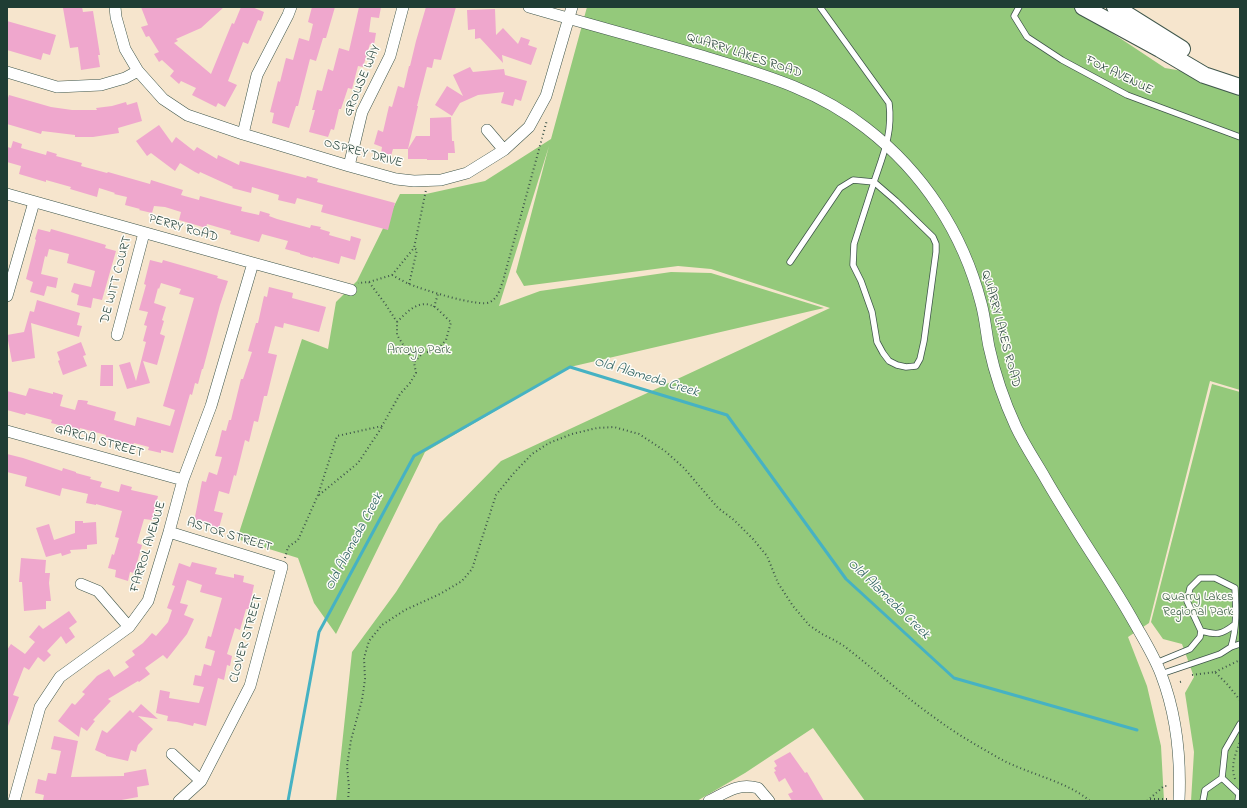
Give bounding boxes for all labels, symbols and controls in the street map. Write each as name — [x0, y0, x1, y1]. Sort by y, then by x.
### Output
street label: QUARRY LAKES ROAD — [684, 30, 804, 82]
street label: GROUSE WAY — [341, 43, 385, 119]
street label: FOX AVENUE — [1083, 53, 1155, 99]
street label: OSPREY DRIVE — [322, 136, 404, 172]
street label: PERRY ROAD — [146, 212, 220, 246]
street label: DE WITT COURT — [98, 234, 136, 326]
street label: QUARRY LAKES ROAD — [977, 269, 1023, 389]
park label: Arroyo Park — [387, 343, 451, 359]
water label: Old Alameda Creek — [592, 354, 700, 402]
street label: GARCIA STREET — [53, 422, 145, 462]
water label: Old Alameda Creek — [322, 490, 388, 594]
street label: FARROL AVENUE — [128, 500, 170, 594]
street label: ASTOR STREET — [185, 516, 273, 556]
water label: Old Alameda Creek — [843, 556, 933, 644]
park label: Quarry Lakes Regional Park — [1162, 590, 1234, 621]
street label: CLOVER STREET — [227, 593, 267, 685]

